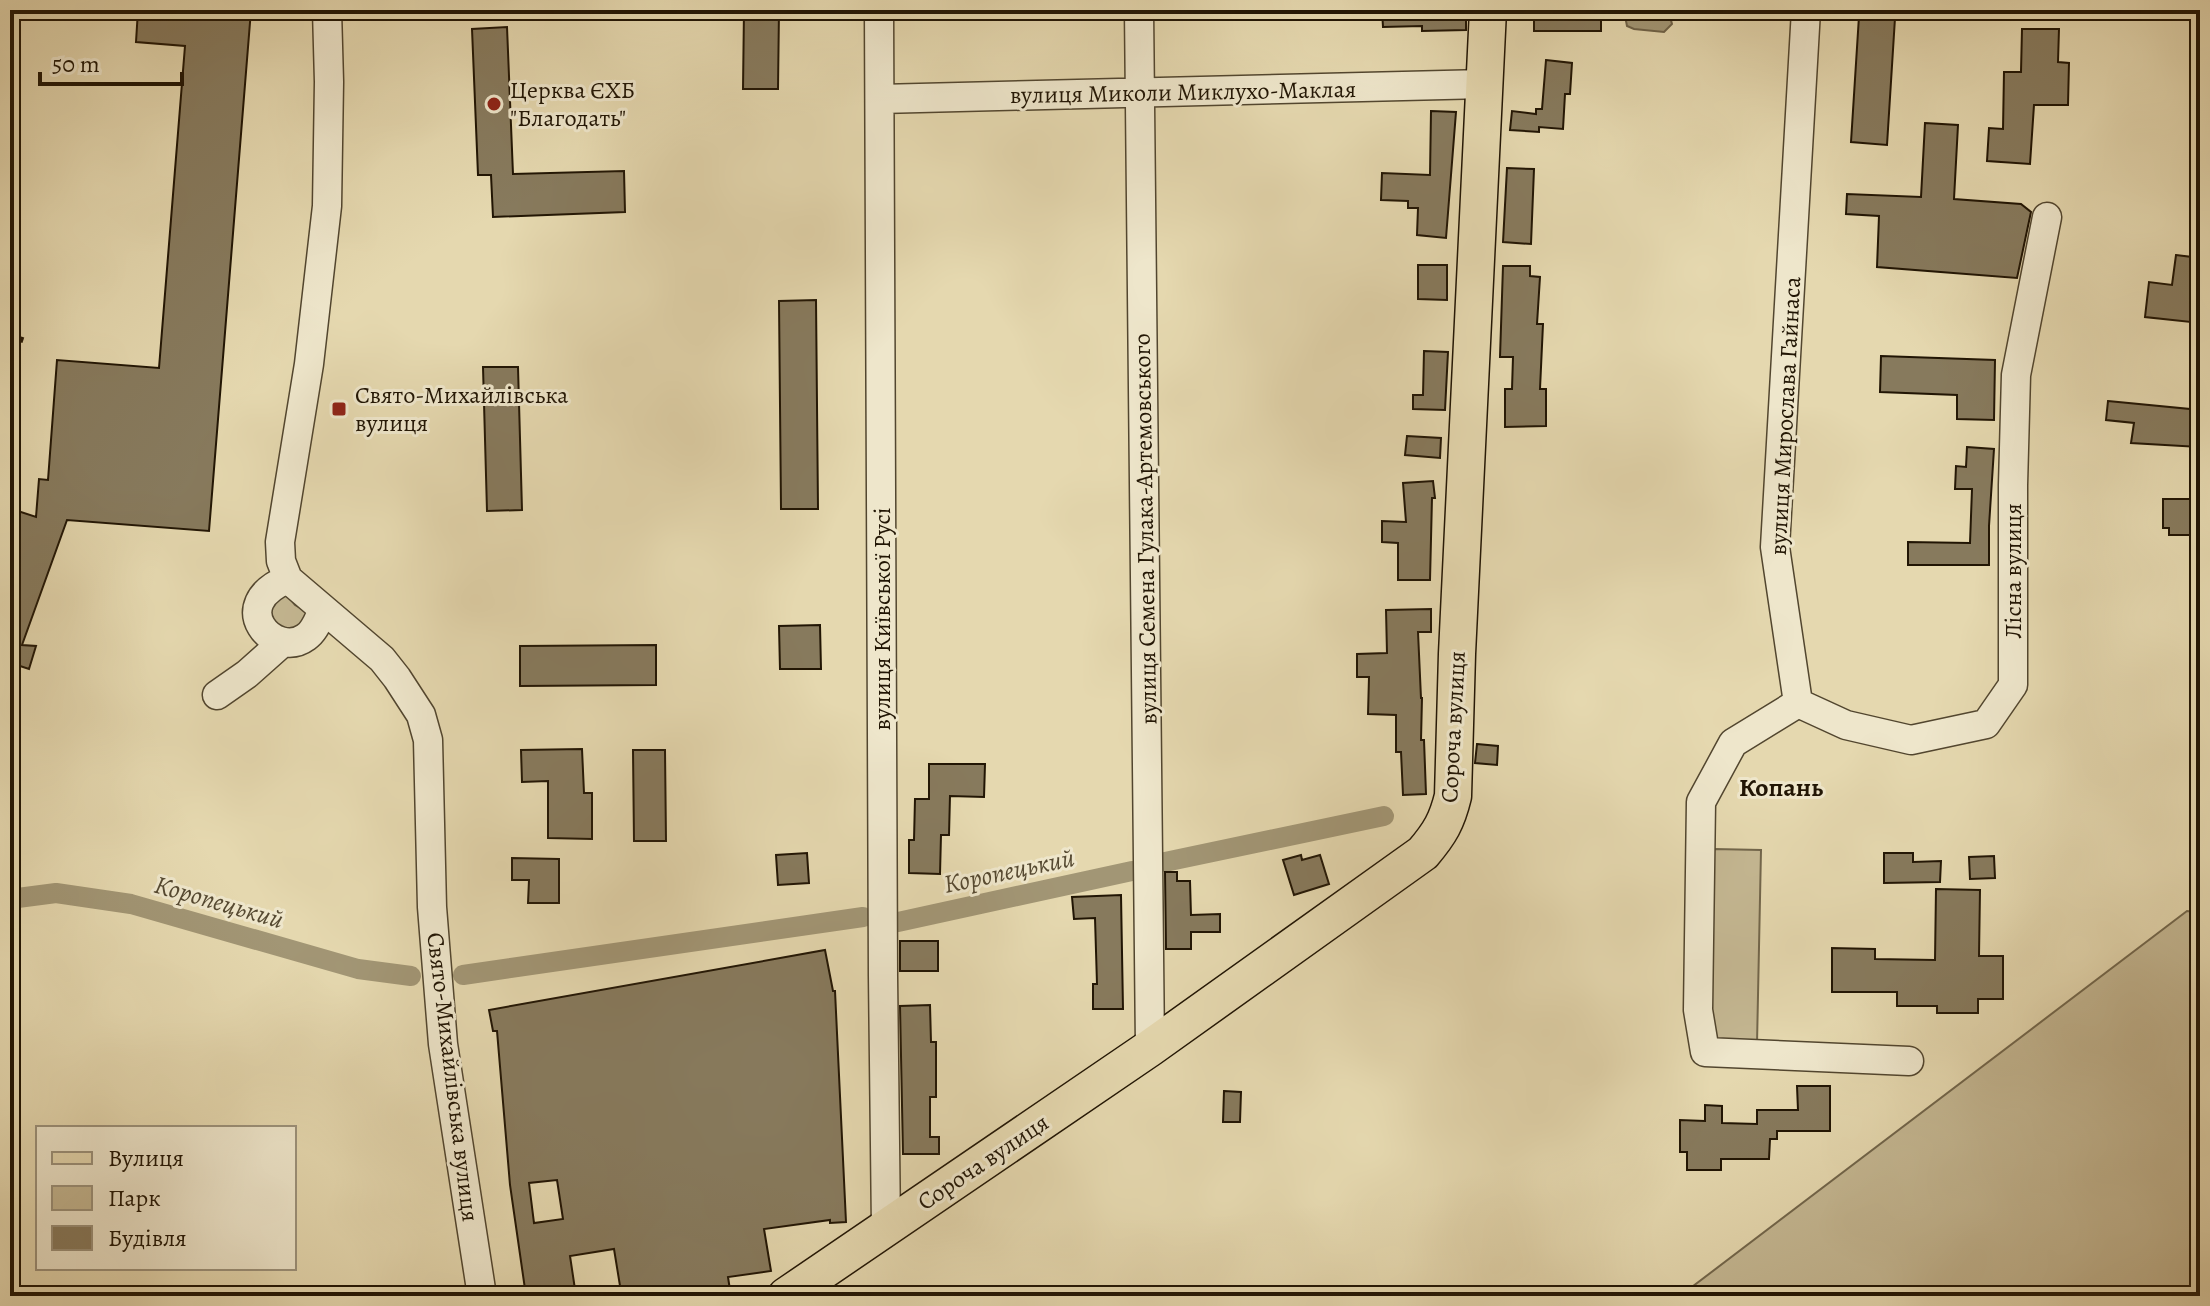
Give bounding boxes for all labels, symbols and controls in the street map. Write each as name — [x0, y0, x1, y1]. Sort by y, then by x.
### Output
scale bar — [40, 36, 182, 86]
text: 50 m — [52, 48, 100, 80]
street label: вулиця Миколи Миклухо-Маклая — [1010, 73, 1356, 111]
place label: Церква ЄХБ "Благодать" — [510, 74, 635, 134]
marker: Церква ЄХБ "Благодать" — [485, 95, 503, 113]
street label: вулиця Мирослава Гайнаса — [1762, 276, 1808, 556]
street label: вулиця Семена Гулака-Артемовського — [1126, 333, 1164, 725]
place label: Свято-Михайлівська вулиця — [355, 379, 568, 439]
marker: Свято-Михайлівська вулиця — [330, 400, 348, 418]
street label: Лісна вулиця — [1997, 503, 2029, 639]
street label: вулиця Київської Русі — [866, 507, 898, 731]
street label: Сороча вулиця — [1433, 650, 1473, 804]
district label: Копань — [1739, 770, 1823, 805]
water label: Коропецький — [940, 840, 1078, 902]
water label: Коропецький — [150, 867, 288, 937]
street label: Свято-Михайлівська вулиця — [419, 930, 487, 1224]
street label: Сороча вулиця — [911, 1106, 1055, 1218]
legend — [36, 1126, 296, 1270]
text: Вулиця — [108, 1142, 184, 1174]
text: Парк — [108, 1182, 161, 1214]
text: Будівля — [108, 1222, 187, 1254]

